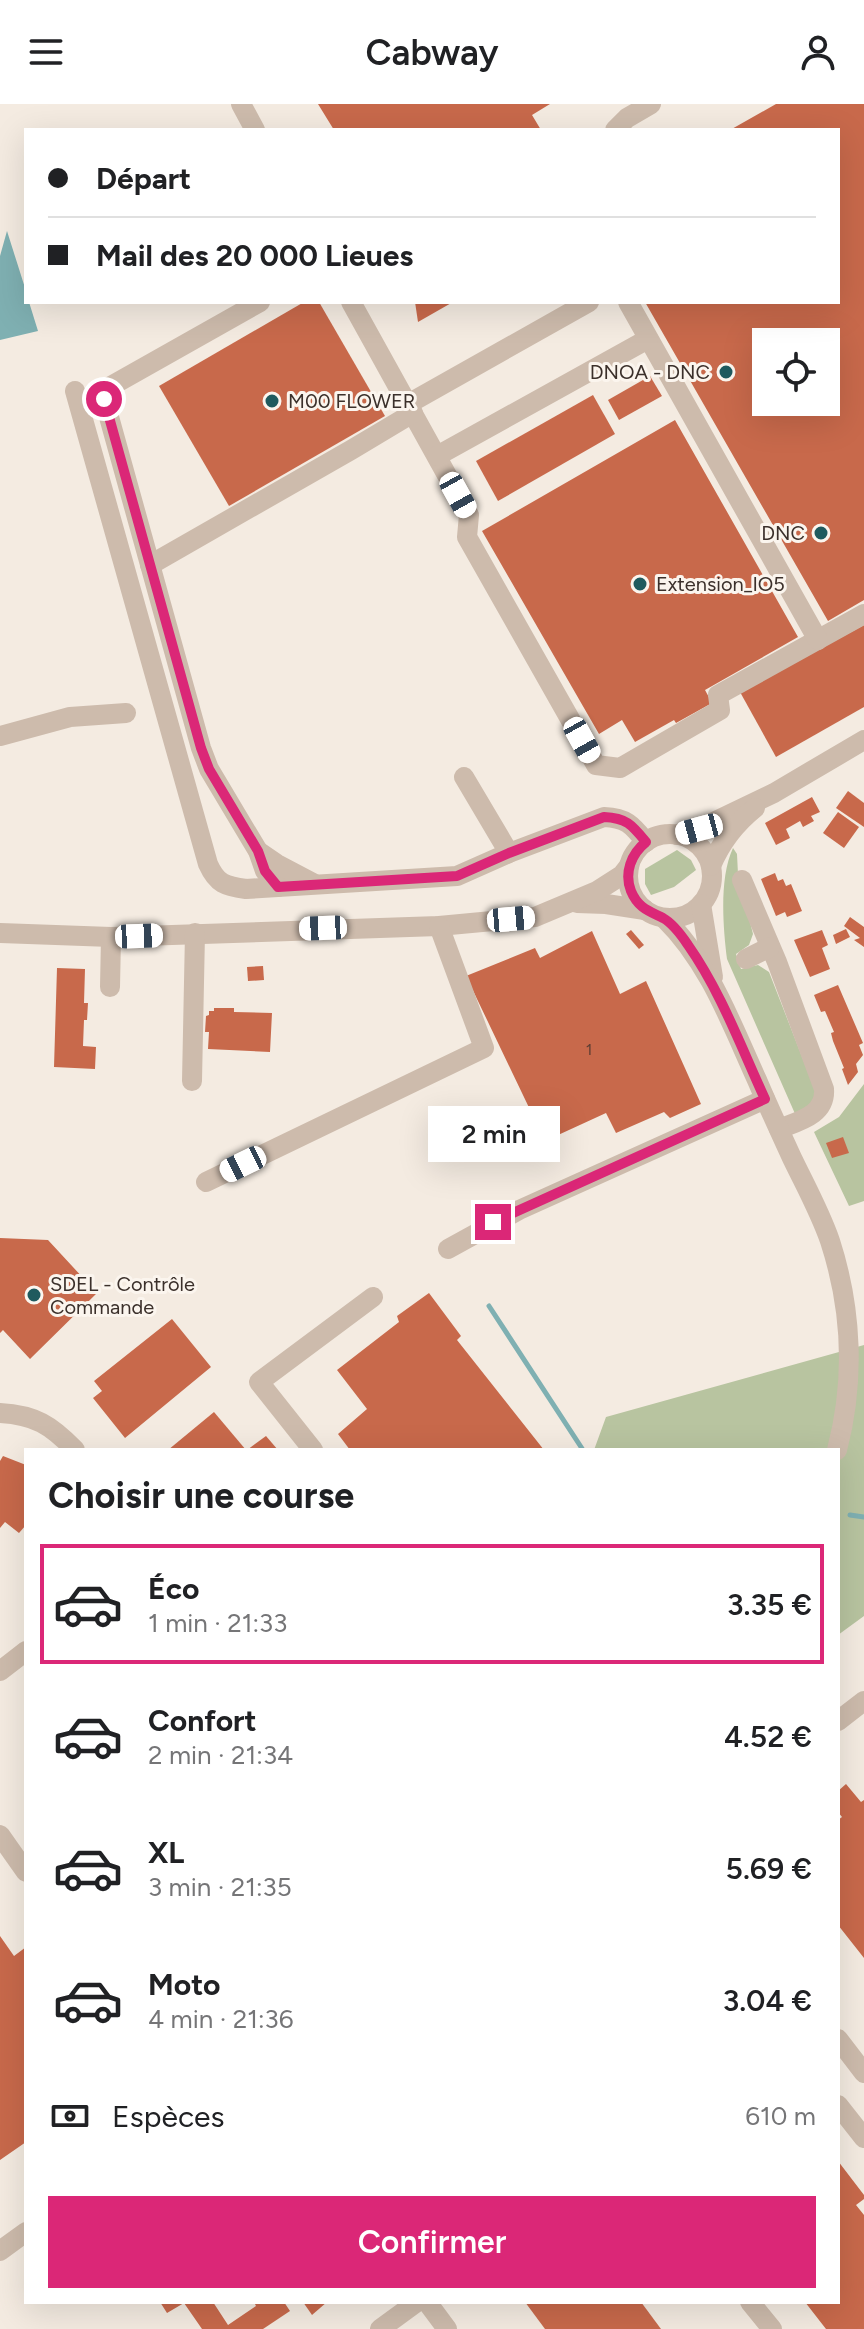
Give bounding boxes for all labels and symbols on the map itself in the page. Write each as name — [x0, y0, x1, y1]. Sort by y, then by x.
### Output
place label: DNOA - DNC — [590, 360, 710, 384]
marker: DNOA - DNC — [717, 363, 735, 381]
route start — [86, 381, 122, 417]
place label: M00 FLOWER — [288, 389, 415, 413]
marker: M00 FLOWER — [263, 392, 281, 410]
car — [436, 468, 480, 522]
place label: DNC — [761, 521, 805, 545]
marker: DNC — [812, 524, 830, 542]
place label: Extension_IO5 — [656, 572, 785, 596]
marker: Extension_IO5 — [631, 575, 649, 593]
car — [560, 713, 604, 767]
car — [673, 811, 725, 847]
car — [486, 905, 536, 933]
car — [299, 915, 347, 941]
car — [115, 923, 163, 949]
house number: 1 — [586, 1040, 592, 1059]
callout: 2 min — [427, 1106, 559, 1162]
car — [216, 1143, 270, 1185]
route end — [475, 1204, 511, 1240]
place label: SDEL - Contrôle Commande — [50, 1272, 195, 1319]
marker: SDEL - Contrôle Commande — [25, 1286, 43, 1304]

